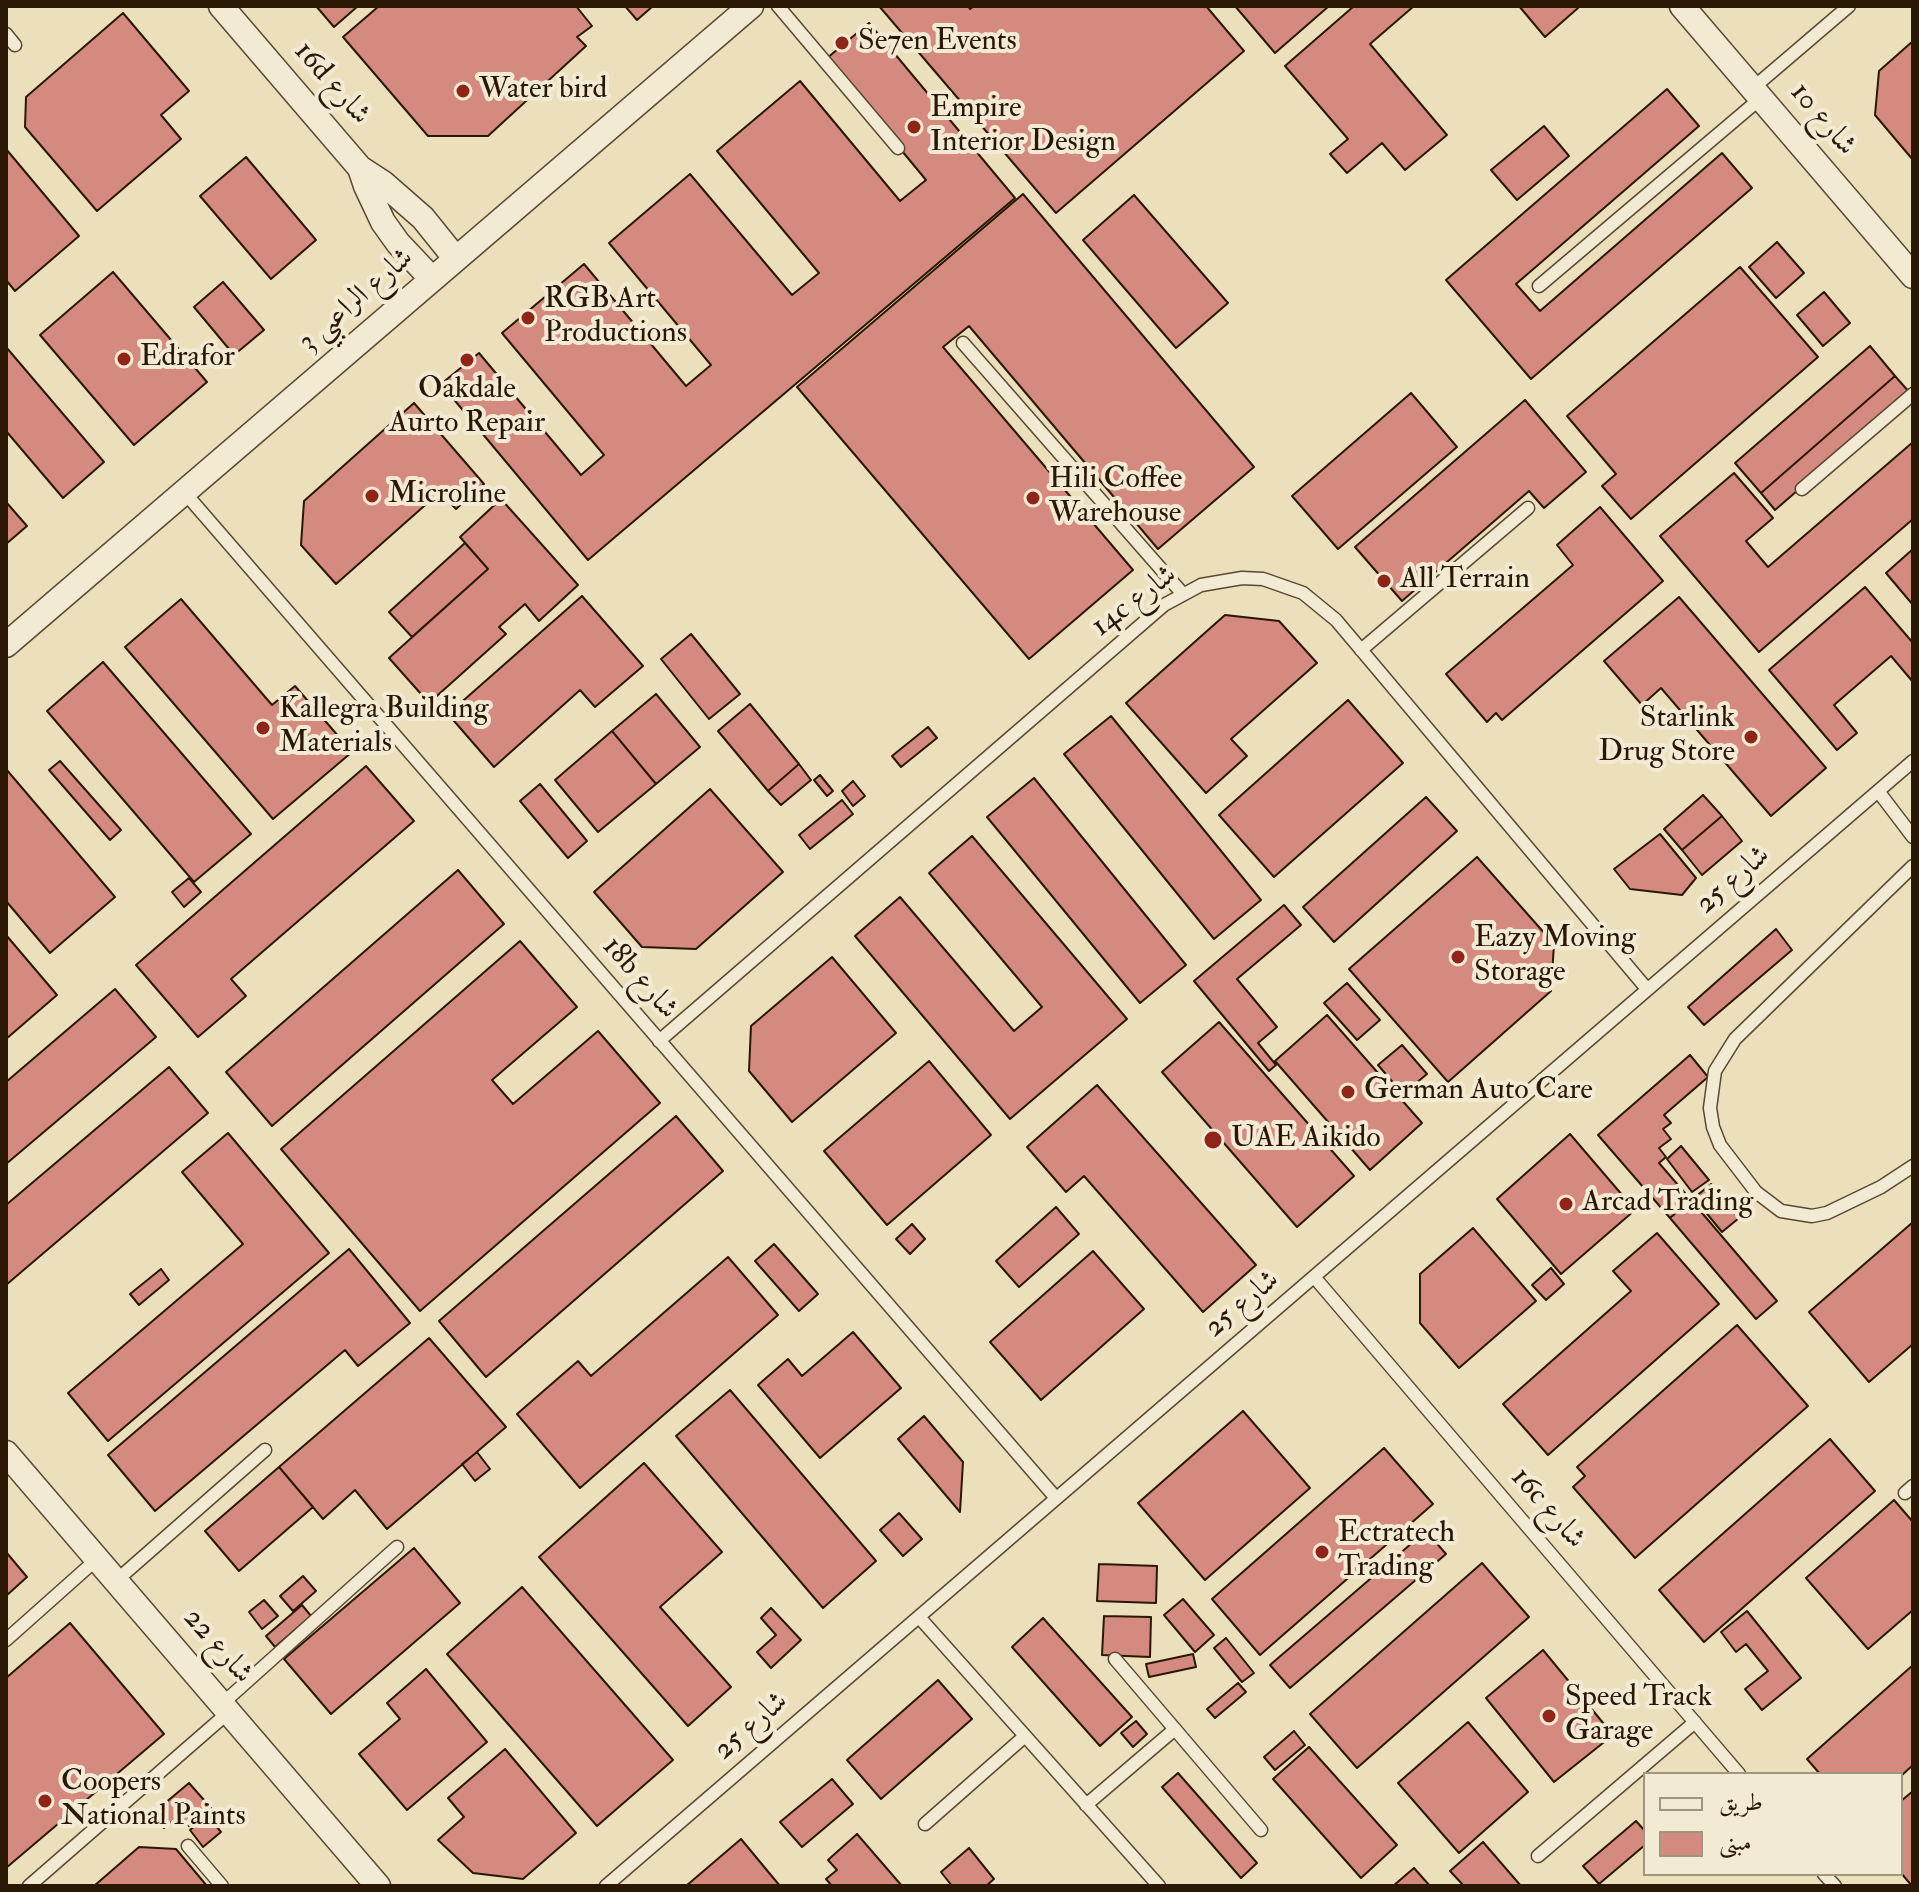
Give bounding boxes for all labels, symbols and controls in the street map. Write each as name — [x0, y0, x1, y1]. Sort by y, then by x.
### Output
place label: Se7en Events — [858, 25, 1017, 61]
marker: Se7en Events — [833, 34, 851, 52]
street label: 16d شارع — [285, 35, 377, 133]
place label: Water bird — [479, 73, 607, 109]
street label: شارع 10 — [1781, 76, 1863, 164]
marker: Water bird — [454, 82, 472, 100]
place label: Empire Interior Design — [930, 92, 1116, 162]
marker: Empire Interior Design — [905, 118, 923, 136]
street label: شارع الراعبي 3 — [292, 241, 422, 361]
place label: RGB Art Productions — [544, 283, 687, 354]
marker: RGB Art Productions — [519, 309, 537, 327]
place label: Edrafor — [140, 341, 235, 377]
marker: Edrafor — [115, 350, 133, 368]
marker: Oakdale Aurto Repair — [458, 351, 476, 369]
place label: Oakdale Aurto Repair — [389, 373, 545, 444]
place label: Hili Coffee Warehouse — [1049, 463, 1182, 534]
place label: Microline — [388, 478, 506, 514]
marker: Microline — [363, 487, 381, 505]
marker: Hili Coffee Warehouse — [1024, 489, 1042, 507]
street label: 14c شارع — [1085, 558, 1185, 646]
place label: All Terrain — [1400, 563, 1530, 599]
marker: All Terrain — [1375, 572, 1393, 590]
place label: Kallegra Building Materials — [279, 693, 488, 764]
place label: Starlink Drug Store — [1598, 702, 1735, 772]
marker: Kallegra Building Materials — [254, 719, 272, 737]
marker: Starlink Drug Store — [1742, 728, 1760, 746]
street label: شارع 25 — [1689, 839, 1779, 923]
place label: Eazy Moving Storage — [1474, 922, 1636, 992]
street label: 18b شارع — [593, 930, 685, 1028]
marker: Eazy Moving Storage — [1449, 948, 1467, 966]
place label: German Auto Care — [1364, 1074, 1593, 1110]
marker: German Auto Care — [1339, 1083, 1357, 1101]
place label: UAE Aikido — [1231, 1122, 1381, 1158]
marker: UAE Aikido — [1202, 1129, 1224, 1151]
place label: Arcad Trading — [1582, 1186, 1753, 1222]
marker: Arcad Trading — [1557, 1195, 1575, 1213]
street label: شارع 25 — [1198, 1263, 1288, 1347]
street label: 16c شارع — [1502, 1461, 1592, 1557]
place label: Ectratech Trading — [1338, 1517, 1455, 1588]
marker: Ectratech Trading — [1313, 1543, 1331, 1561]
street label: شارع 22 — [174, 1602, 260, 1692]
place label: Speed Track Garage — [1565, 1681, 1712, 1752]
street label: شارع 25 — [707, 1685, 797, 1769]
marker: Speed Track Garage — [1540, 1707, 1558, 1725]
place label: Coopers National Paints — [61, 1766, 246, 1836]
legend — [1643, 1772, 1903, 1876]
text: طريق — [1719, 1787, 1763, 1818]
marker: Coopers National Paints — [36, 1792, 54, 1810]
text: مبنى — [1719, 1827, 1752, 1858]

